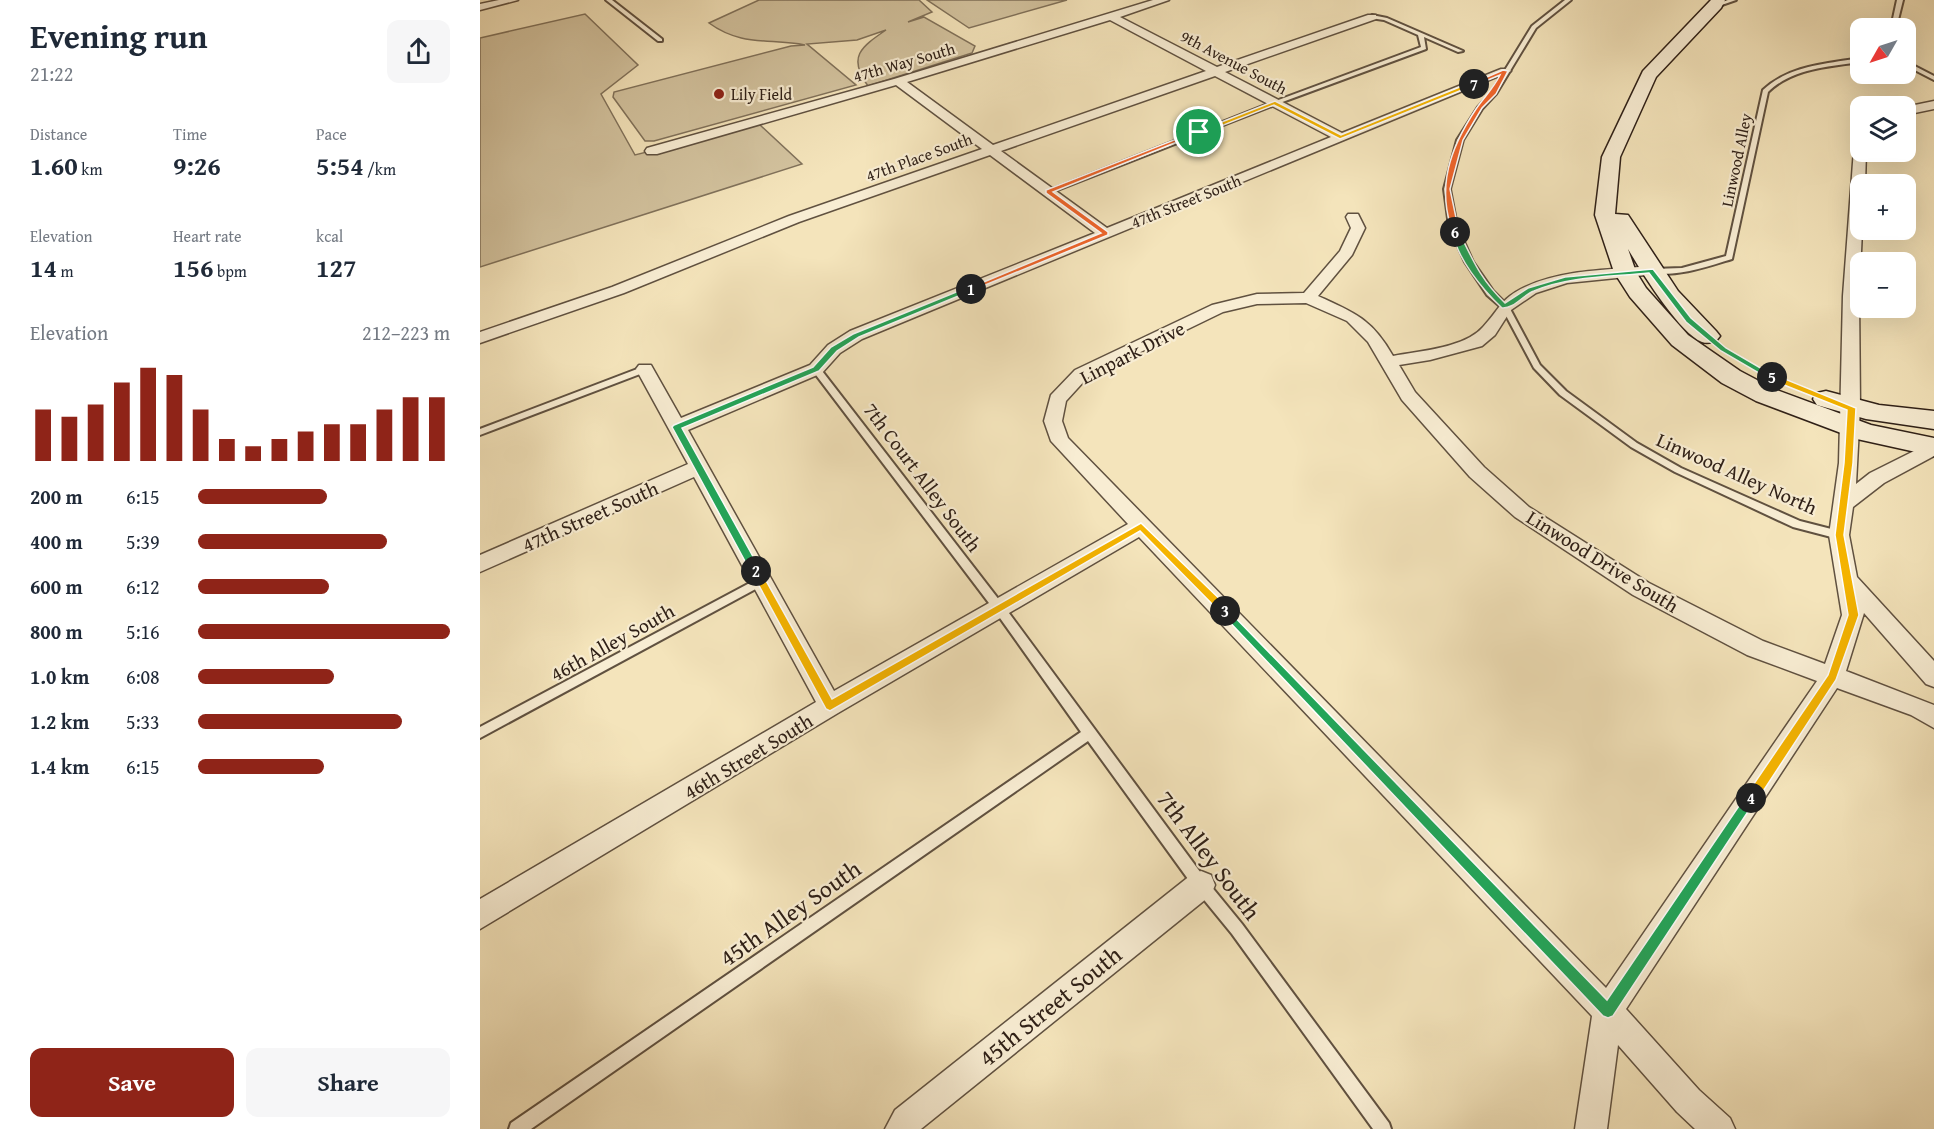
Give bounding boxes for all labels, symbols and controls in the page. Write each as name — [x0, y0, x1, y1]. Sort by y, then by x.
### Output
text: Evening run — [30, 12, 207, 60]
north arrow — [1850, 18, 1916, 84]
map controls — [1850, 18, 1916, 318]
button: share — [387, 20, 450, 83]
street label: 9th Avenue South — [1176, 24, 1292, 100]
street label: 47th Way South — [850, 36, 958, 88]
text: 21:22 — [30, 59, 73, 88]
pin: 7 — [1459, 69, 1489, 99]
text: 7 — [1470, 72, 1478, 96]
place label: Lily Field — [731, 82, 793, 106]
marker: Lily Field — [712, 87, 726, 101]
button: layers — [1850, 96, 1916, 162]
pin — [1173, 106, 1224, 157]
street label: Linwood Alley — [1714, 111, 1758, 209]
icon: arrive — [1182, 115, 1215, 148]
text: Distance — [30, 122, 87, 146]
text: Time — [173, 122, 207, 146]
text: Pace — [316, 122, 347, 146]
street label: 47th Place South — [862, 127, 976, 187]
text: 1.60 — [30, 146, 78, 185]
text: 9:26 — [173, 146, 221, 185]
text: 5:54 — [316, 146, 364, 185]
text: km — [78, 157, 102, 181]
text: /km — [364, 157, 396, 181]
street label: 47th Street South — [1127, 168, 1245, 234]
button: + — [1850, 174, 1916, 240]
pin: 6 — [1440, 217, 1470, 247]
text: 6 — [1451, 220, 1459, 244]
text: Elevation — [30, 224, 93, 248]
text: Heart rate — [173, 224, 242, 248]
text: kcal — [316, 224, 343, 248]
text: 14 — [30, 248, 57, 287]
text: 156 — [173, 248, 213, 287]
text: 127 — [316, 248, 356, 287]
button: − — [1850, 252, 1916, 318]
text: m — [57, 259, 74, 283]
text: bpm — [213, 259, 247, 283]
pin: 1 — [956, 274, 986, 304]
text: 1 — [967, 277, 975, 301]
street label: Linpark Drive — [1074, 313, 1190, 391]
text: Elevation — [30, 318, 108, 347]
text: 212–223 m — [362, 318, 450, 347]
pin: 5 — [1757, 362, 1787, 392]
text: 5 — [1768, 365, 1776, 389]
street label: 7th Court Alley South — [857, 396, 989, 558]
street label: Linwood Alley North — [1652, 425, 1822, 521]
street label: 47th Street South — [517, 473, 663, 559]
text: 200 m — [30, 482, 83, 511]
text: 6:15 — [126, 482, 160, 511]
street label: Linwood Drive South — [1521, 503, 1685, 619]
text: 400 m — [30, 527, 83, 556]
text: 5:39 — [126, 527, 160, 556]
pin: 2 — [741, 556, 771, 586]
text: 2 — [752, 559, 760, 583]
text: 600 m — [30, 572, 83, 601]
text: 6:12 — [126, 572, 160, 601]
street label: 46th Alley South — [545, 596, 679, 688]
pin: 3 — [1210, 596, 1240, 626]
text: 3 — [1221, 599, 1229, 623]
text: 800 m — [30, 617, 83, 646]
text: 5:16 — [126, 617, 160, 646]
text: 1.0 km — [30, 662, 89, 691]
text: 6:08 — [126, 662, 160, 691]
street label: 46th Street South — [678, 706, 818, 806]
text: 1.2 km — [30, 707, 89, 736]
text: 5:33 — [126, 707, 160, 736]
text: 1.4 km — [30, 752, 89, 781]
text: 6:15 — [126, 752, 160, 781]
street label: 7th Alley South — [1149, 783, 1270, 928]
pin: 4 — [1736, 783, 1766, 813]
text: 4 — [1747, 786, 1755, 810]
street label: 45th Alley South — [712, 851, 868, 975]
street label: 45th Street South — [971, 937, 1130, 1075]
button: Save — [30, 1048, 234, 1117]
button: Share — [246, 1048, 450, 1117]

